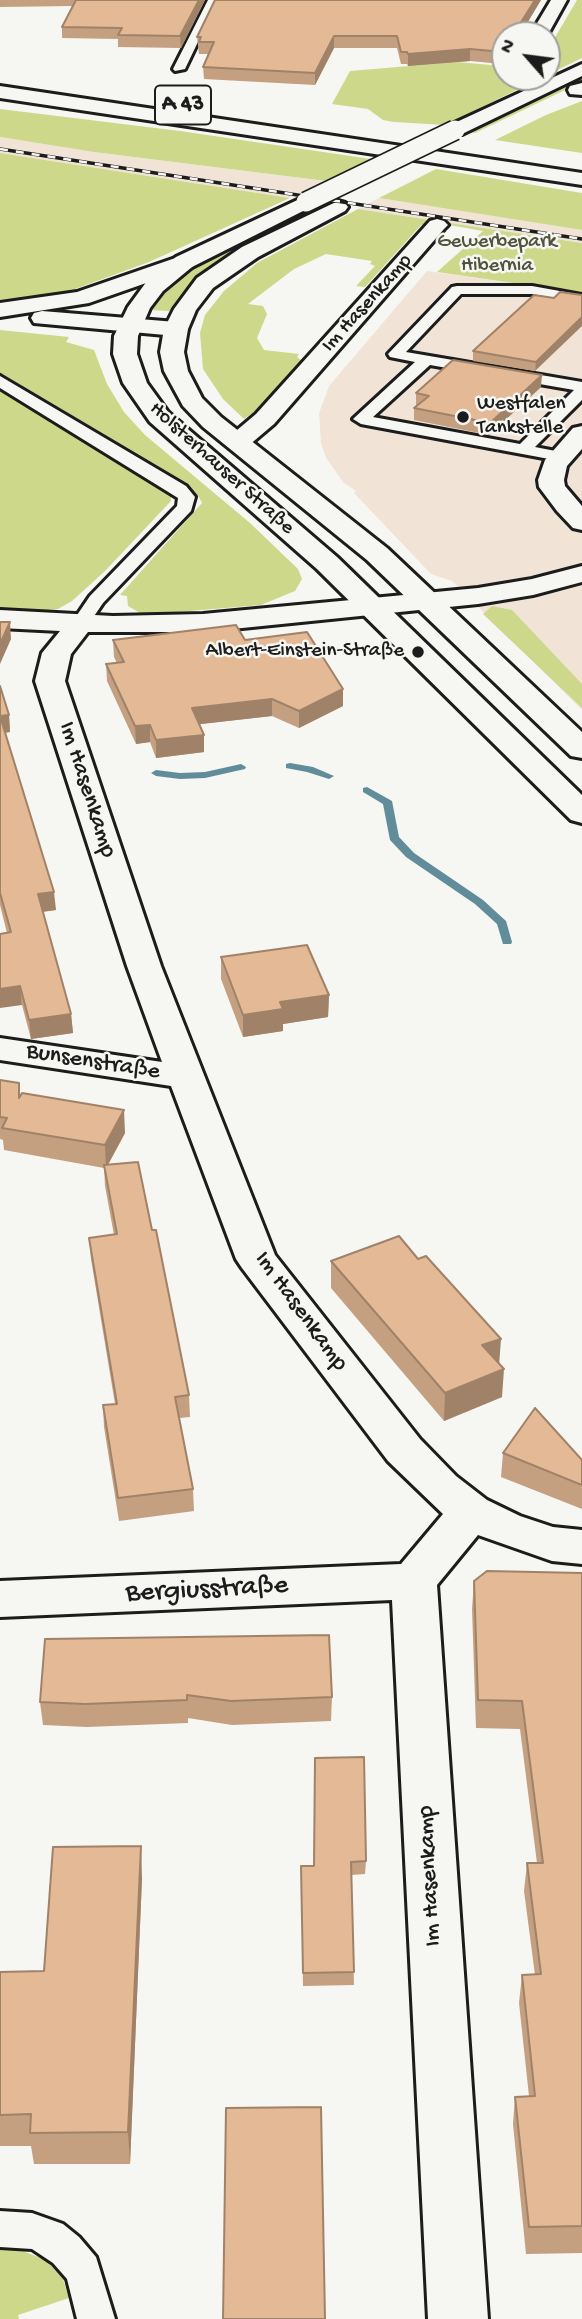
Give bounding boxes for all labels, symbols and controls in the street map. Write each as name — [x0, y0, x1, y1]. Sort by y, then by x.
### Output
north arrow — [491, 21, 561, 91]
text: N — [496, 36, 522, 58]
road number: A 43 — [155, 86, 211, 124]
park label: Gewerbepark Hibernia — [437, 230, 557, 280]
street label: Im Hasenkamp — [317, 250, 419, 358]
place label: Westfalen Tankstelle — [477, 392, 566, 442]
street label: Holsterhauser Straße — [143, 397, 299, 541]
marker: Westfalen Tankstelle — [455, 409, 471, 425]
place label: Albert-Einstein-Straße — [206, 639, 404, 665]
marker: Albert-Einstein-Straße — [410, 644, 426, 660]
street label: Im Hasenkamp — [51, 718, 121, 862]
street label: Bunsenstraße — [24, 1038, 162, 1088]
street label: Im Hasenkamp — [247, 1246, 353, 1378]
street label: Bergiusstraße — [125, 1570, 289, 1612]
street label: Im Hasenkamp — [413, 1805, 449, 1947]

